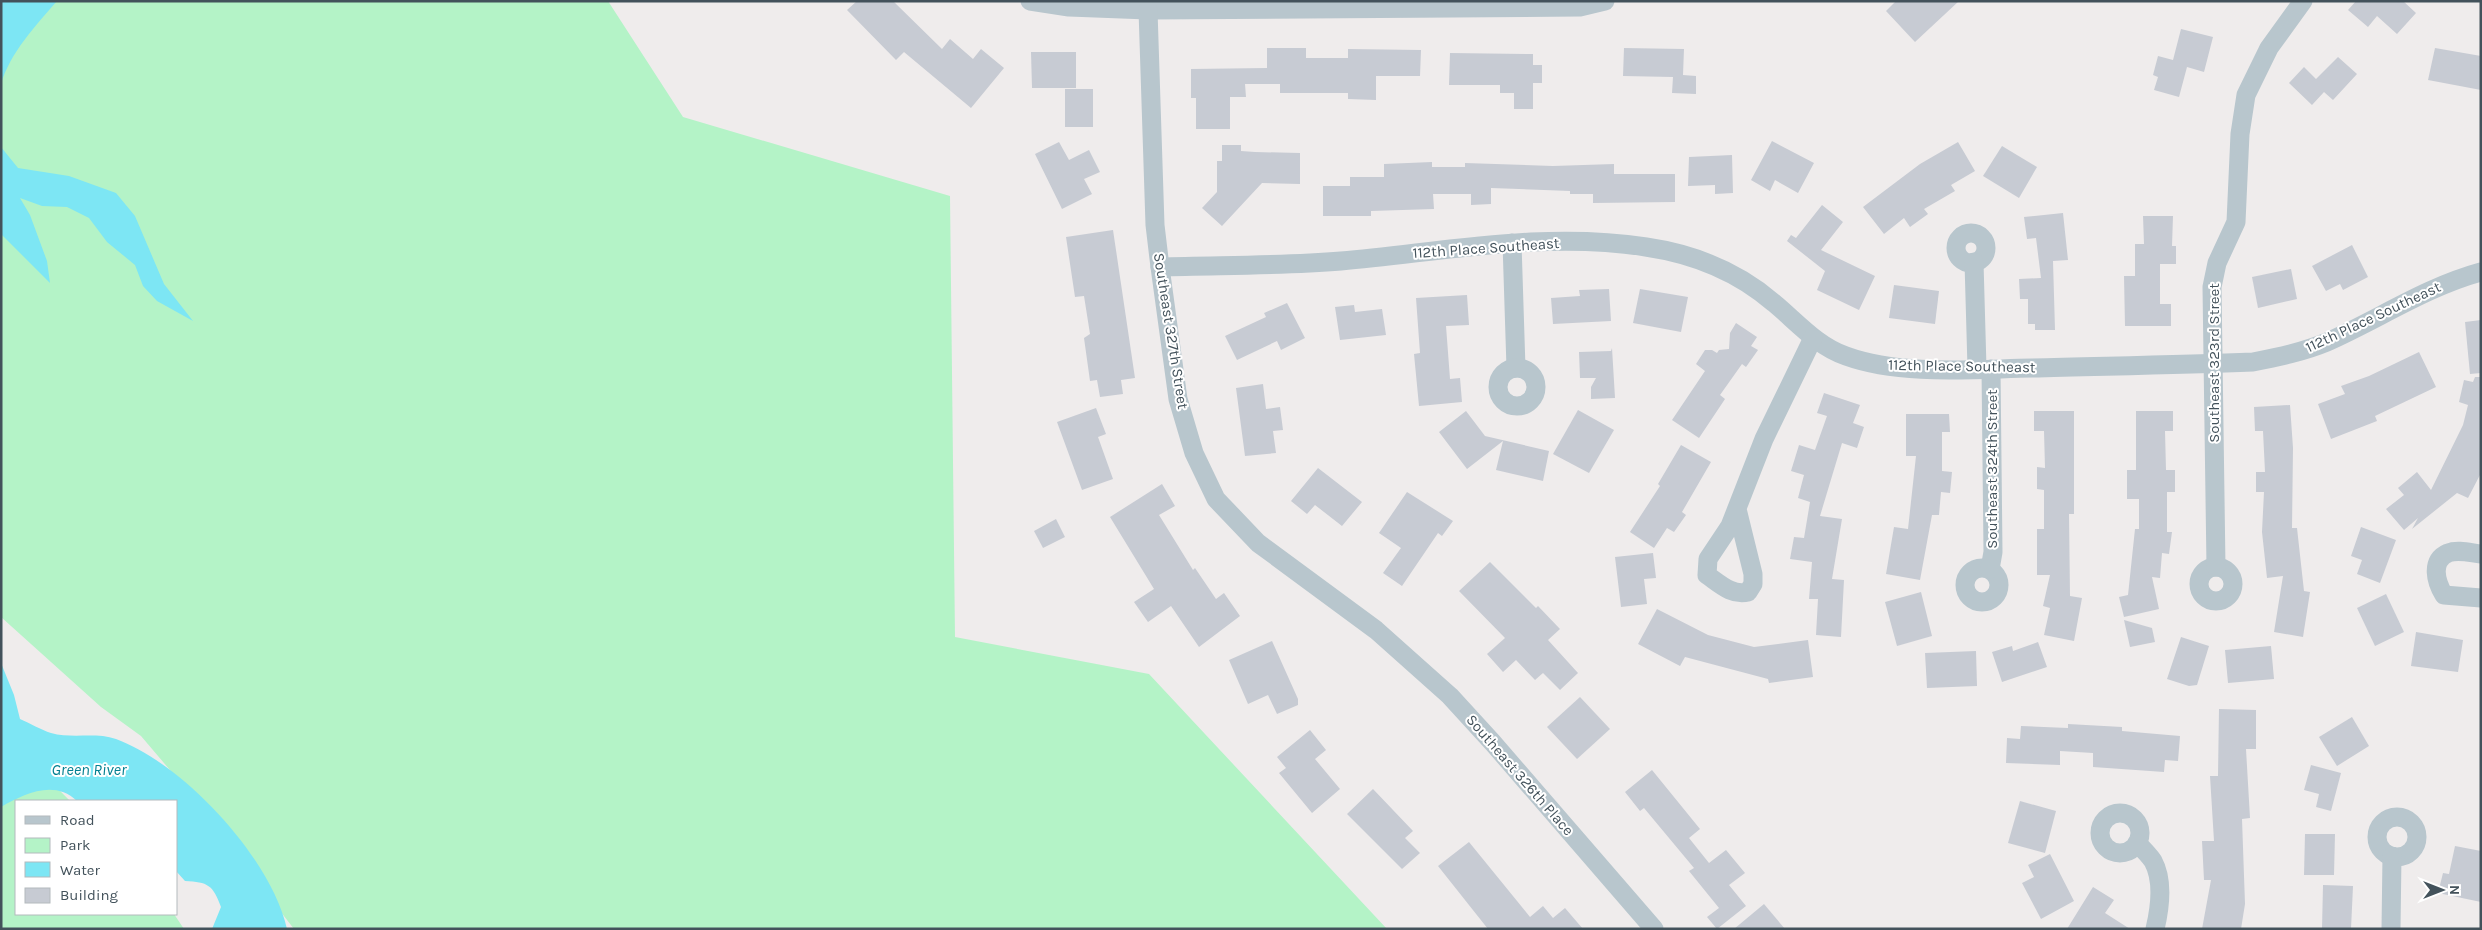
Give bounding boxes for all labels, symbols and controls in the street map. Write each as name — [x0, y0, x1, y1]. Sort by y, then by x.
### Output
street label: 112th Place Southeast — [1412, 234, 1560, 262]
street label: Southeast 327th Street — [1150, 252, 1192, 411]
street label: 112th Place Southeast — [2303, 278, 2444, 356]
street label: Southeast 323rd Street — [2205, 283, 2223, 443]
street label: 112th Place Southeast — [1888, 356, 2036, 376]
street label: Southeast 324th Street — [1983, 389, 2001, 549]
street label: Southeast 326th Place — [1462, 711, 1578, 839]
water label: Green River — [52, 760, 127, 779]
legend — [15, 800, 178, 915]
text: Road — [60, 811, 95, 829]
text: Park — [60, 836, 90, 854]
text: Water — [60, 861, 101, 879]
north arrow — [2417, 865, 2467, 915]
text: N — [2446, 885, 2463, 895]
text: Building — [60, 886, 118, 904]

